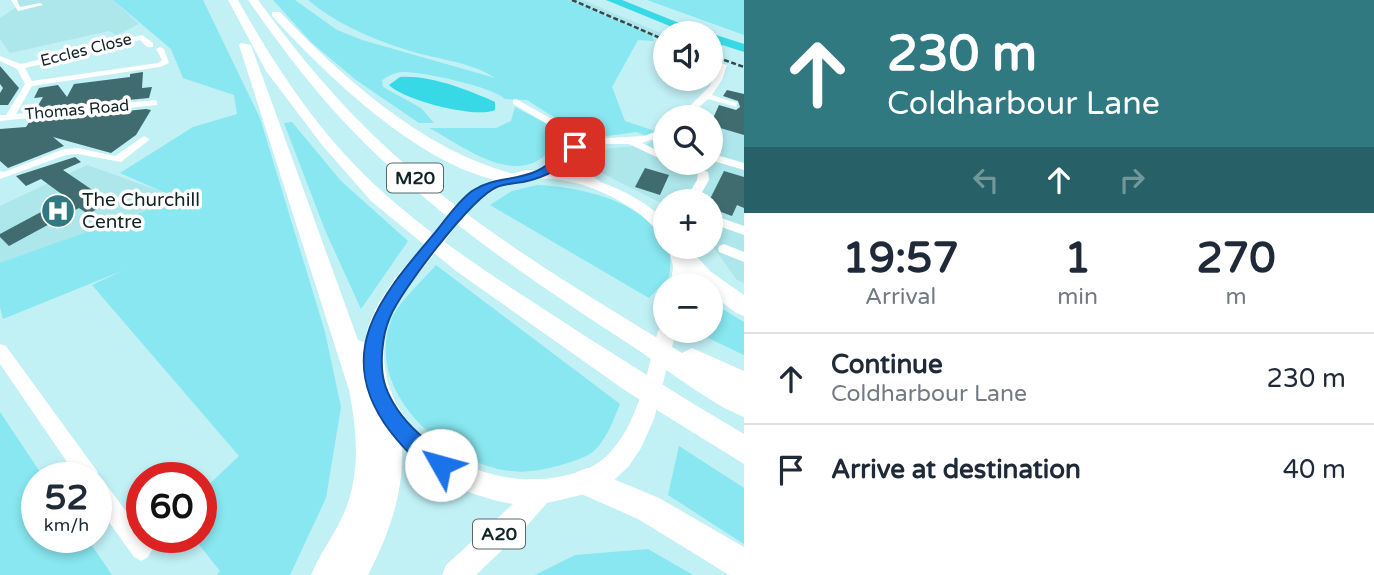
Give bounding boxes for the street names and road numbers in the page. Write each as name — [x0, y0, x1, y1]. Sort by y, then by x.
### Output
street label: Eccles Close — [38, 29, 134, 71]
street label: Thomas Road — [24, 95, 130, 125]
road number: M20 — [387, 163, 443, 192]
road number: A20 — [473, 520, 525, 548]

